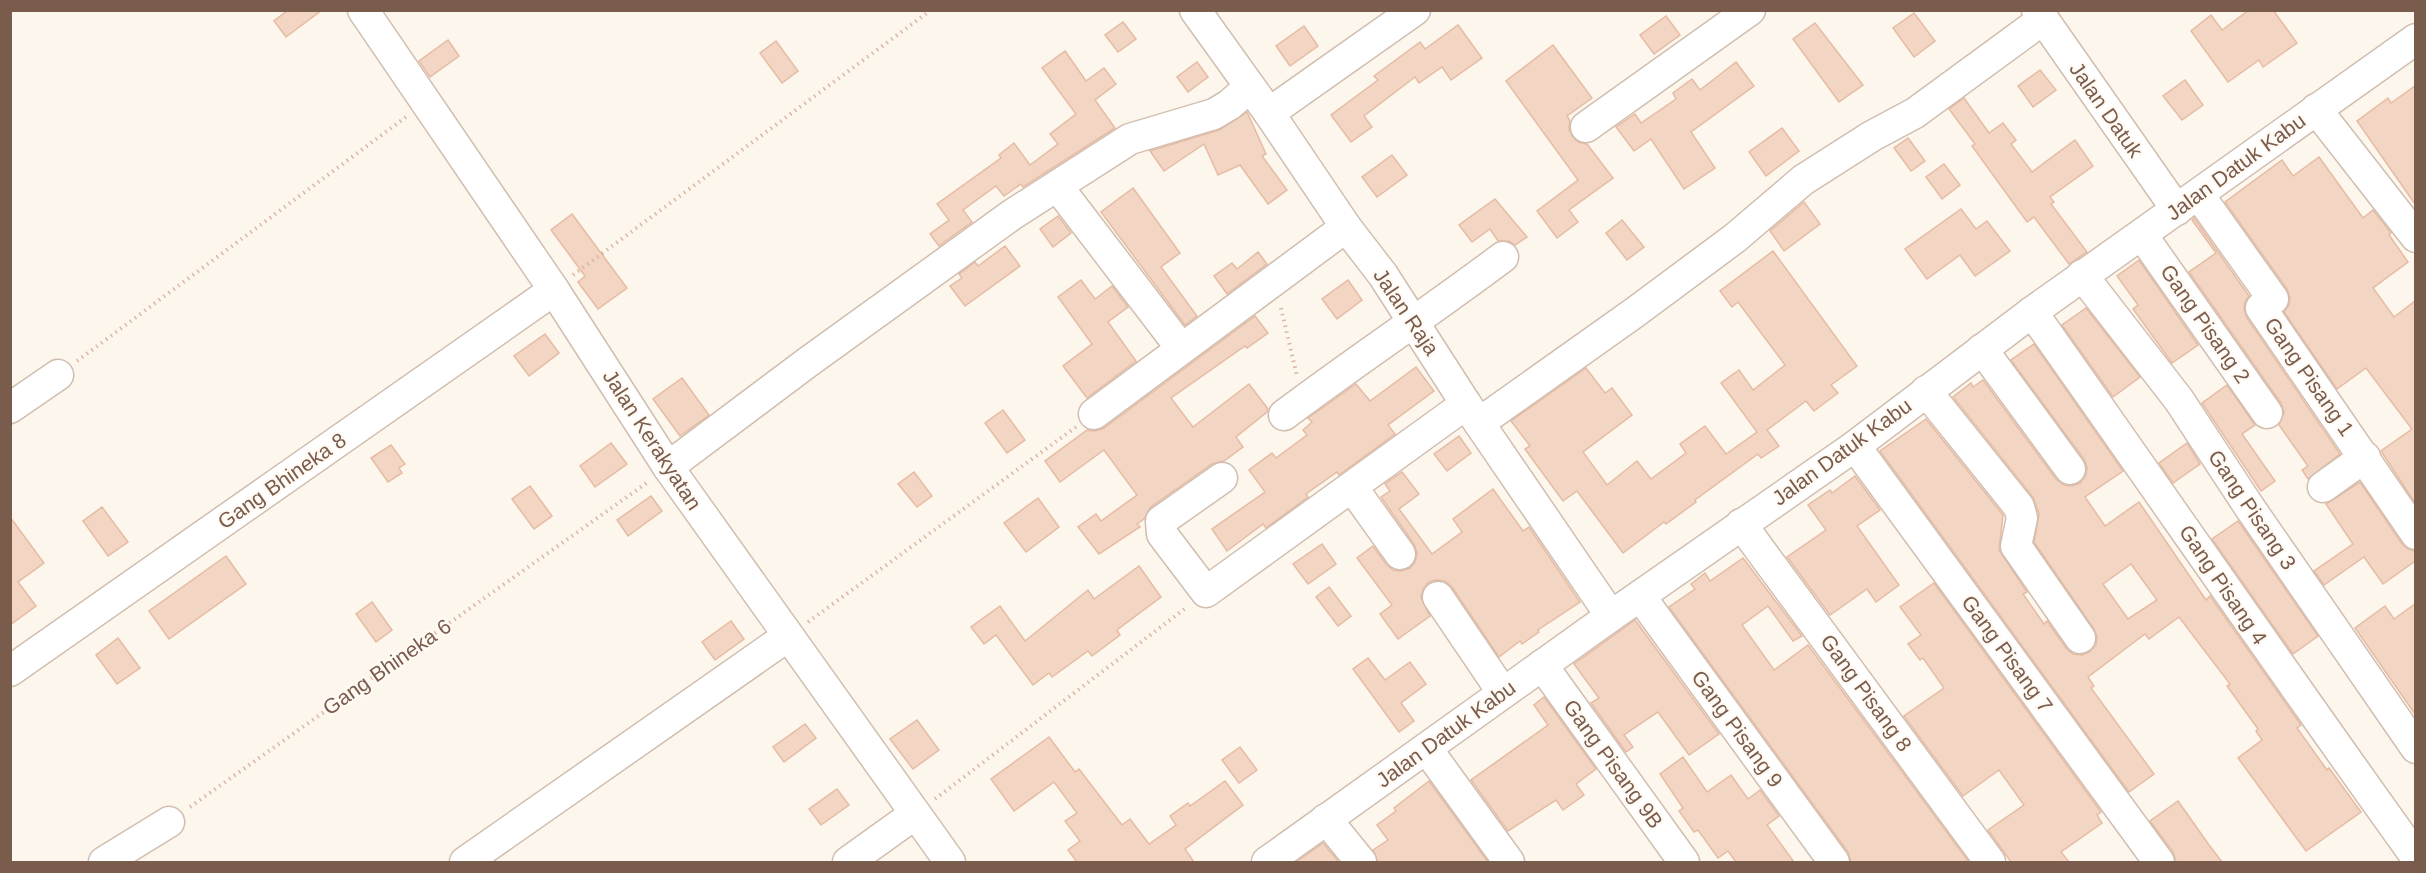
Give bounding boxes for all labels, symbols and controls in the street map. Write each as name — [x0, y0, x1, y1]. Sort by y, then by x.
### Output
street label: Jalan Datuk — [2065, 58, 2148, 162]
street label: Jalan Datuk Kabu — [2162, 109, 2310, 225]
street label: Gang Pisang 2 — [2156, 260, 2255, 387]
street label: Jalan Raja — [1369, 264, 1444, 360]
street label: Gang Pisang 1 — [2260, 313, 2359, 440]
street label: Jalan Kerakyatan — [599, 365, 706, 514]
street label: Jalan Datuk Kabu — [1768, 394, 1916, 510]
street label: Gang Bhineka 8 — [213, 428, 350, 533]
street label: Gang Pisang 3 — [2204, 446, 2301, 574]
street label: Gang Pisang 4 — [2175, 521, 2272, 649]
street label: Gang Pisang 7 — [1957, 591, 2058, 717]
street label: Gang Bhineka 6 — [318, 614, 455, 719]
street label: Gang Pisang 8 — [1816, 630, 1917, 756]
street label: Gang Pisang 9 — [1687, 666, 1788, 792]
street label: Jalan Datuk Kabu — [1372, 676, 1520, 792]
street label: Gang Pisang 9B — [1559, 695, 1668, 832]

